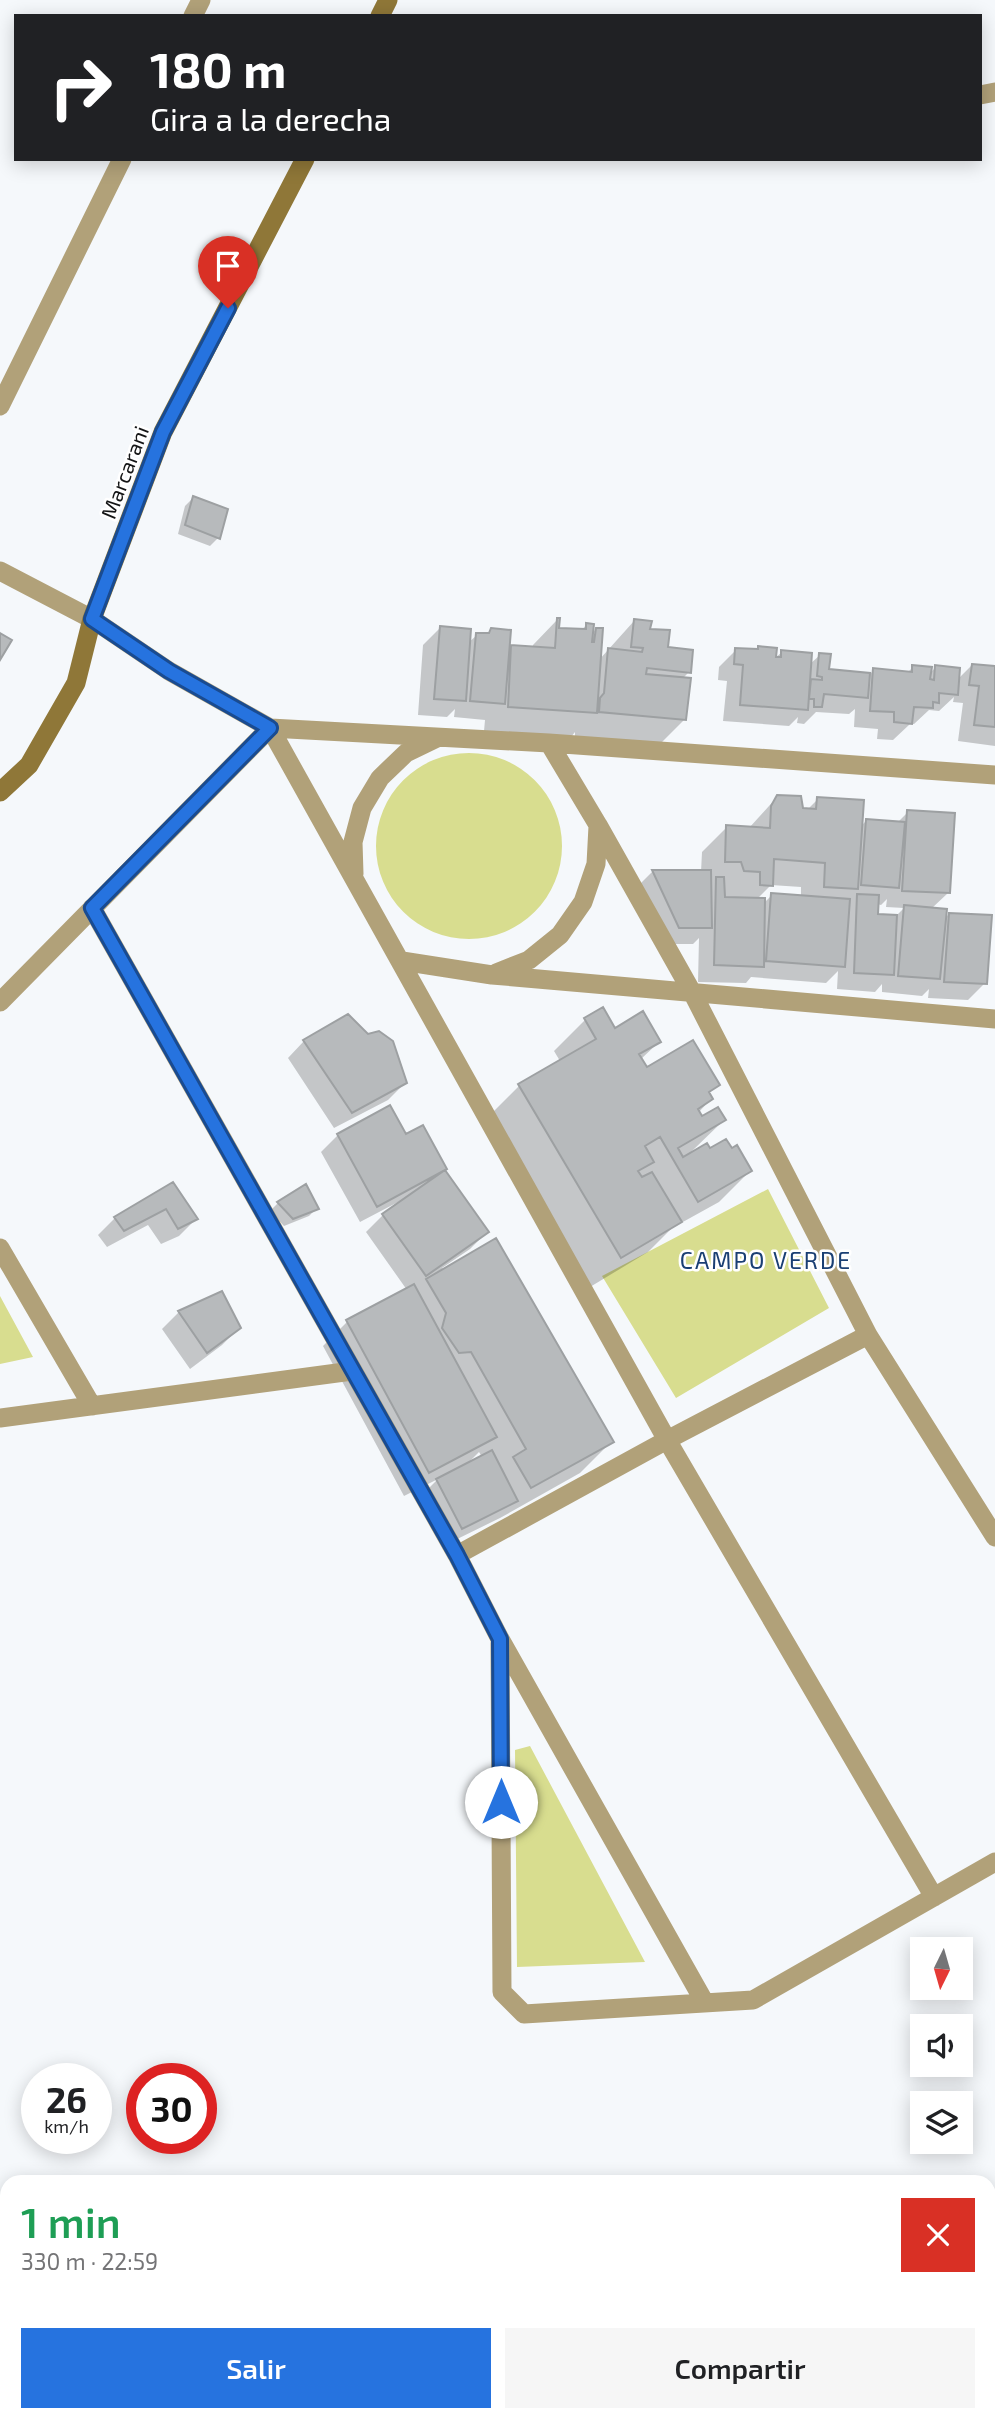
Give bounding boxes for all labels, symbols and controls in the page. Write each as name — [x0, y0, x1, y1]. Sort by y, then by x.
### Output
text: 180 m — [150, 39, 286, 98]
icon: right — [35, 42, 126, 133]
text: Gira a la derecha — [150, 99, 391, 137]
pin — [198, 236, 258, 308]
icon: arrive — [209, 247, 247, 285]
street label: Marcarani — [95, 422, 153, 522]
district label: CAMPO VERDE — [680, 1246, 852, 1274]
position arrow — [464, 1765, 538, 1839]
north arrow — [910, 1937, 973, 2000]
map controls — [910, 1937, 973, 2154]
button: sound — [910, 2014, 973, 2077]
speed limit sign: 30 — [126, 2063, 217, 2154]
text: 26 — [46, 2078, 87, 2120]
button: layers — [910, 2091, 973, 2154]
text: km/h — [44, 2115, 89, 2137]
text: 1 min — [21, 2196, 121, 2246]
button: close — [901, 2198, 975, 2272]
text: 330 m · 22:59 — [21, 2247, 158, 2275]
button: Salir — [21, 2328, 491, 2408]
button: Compartir — [505, 2328, 975, 2408]

